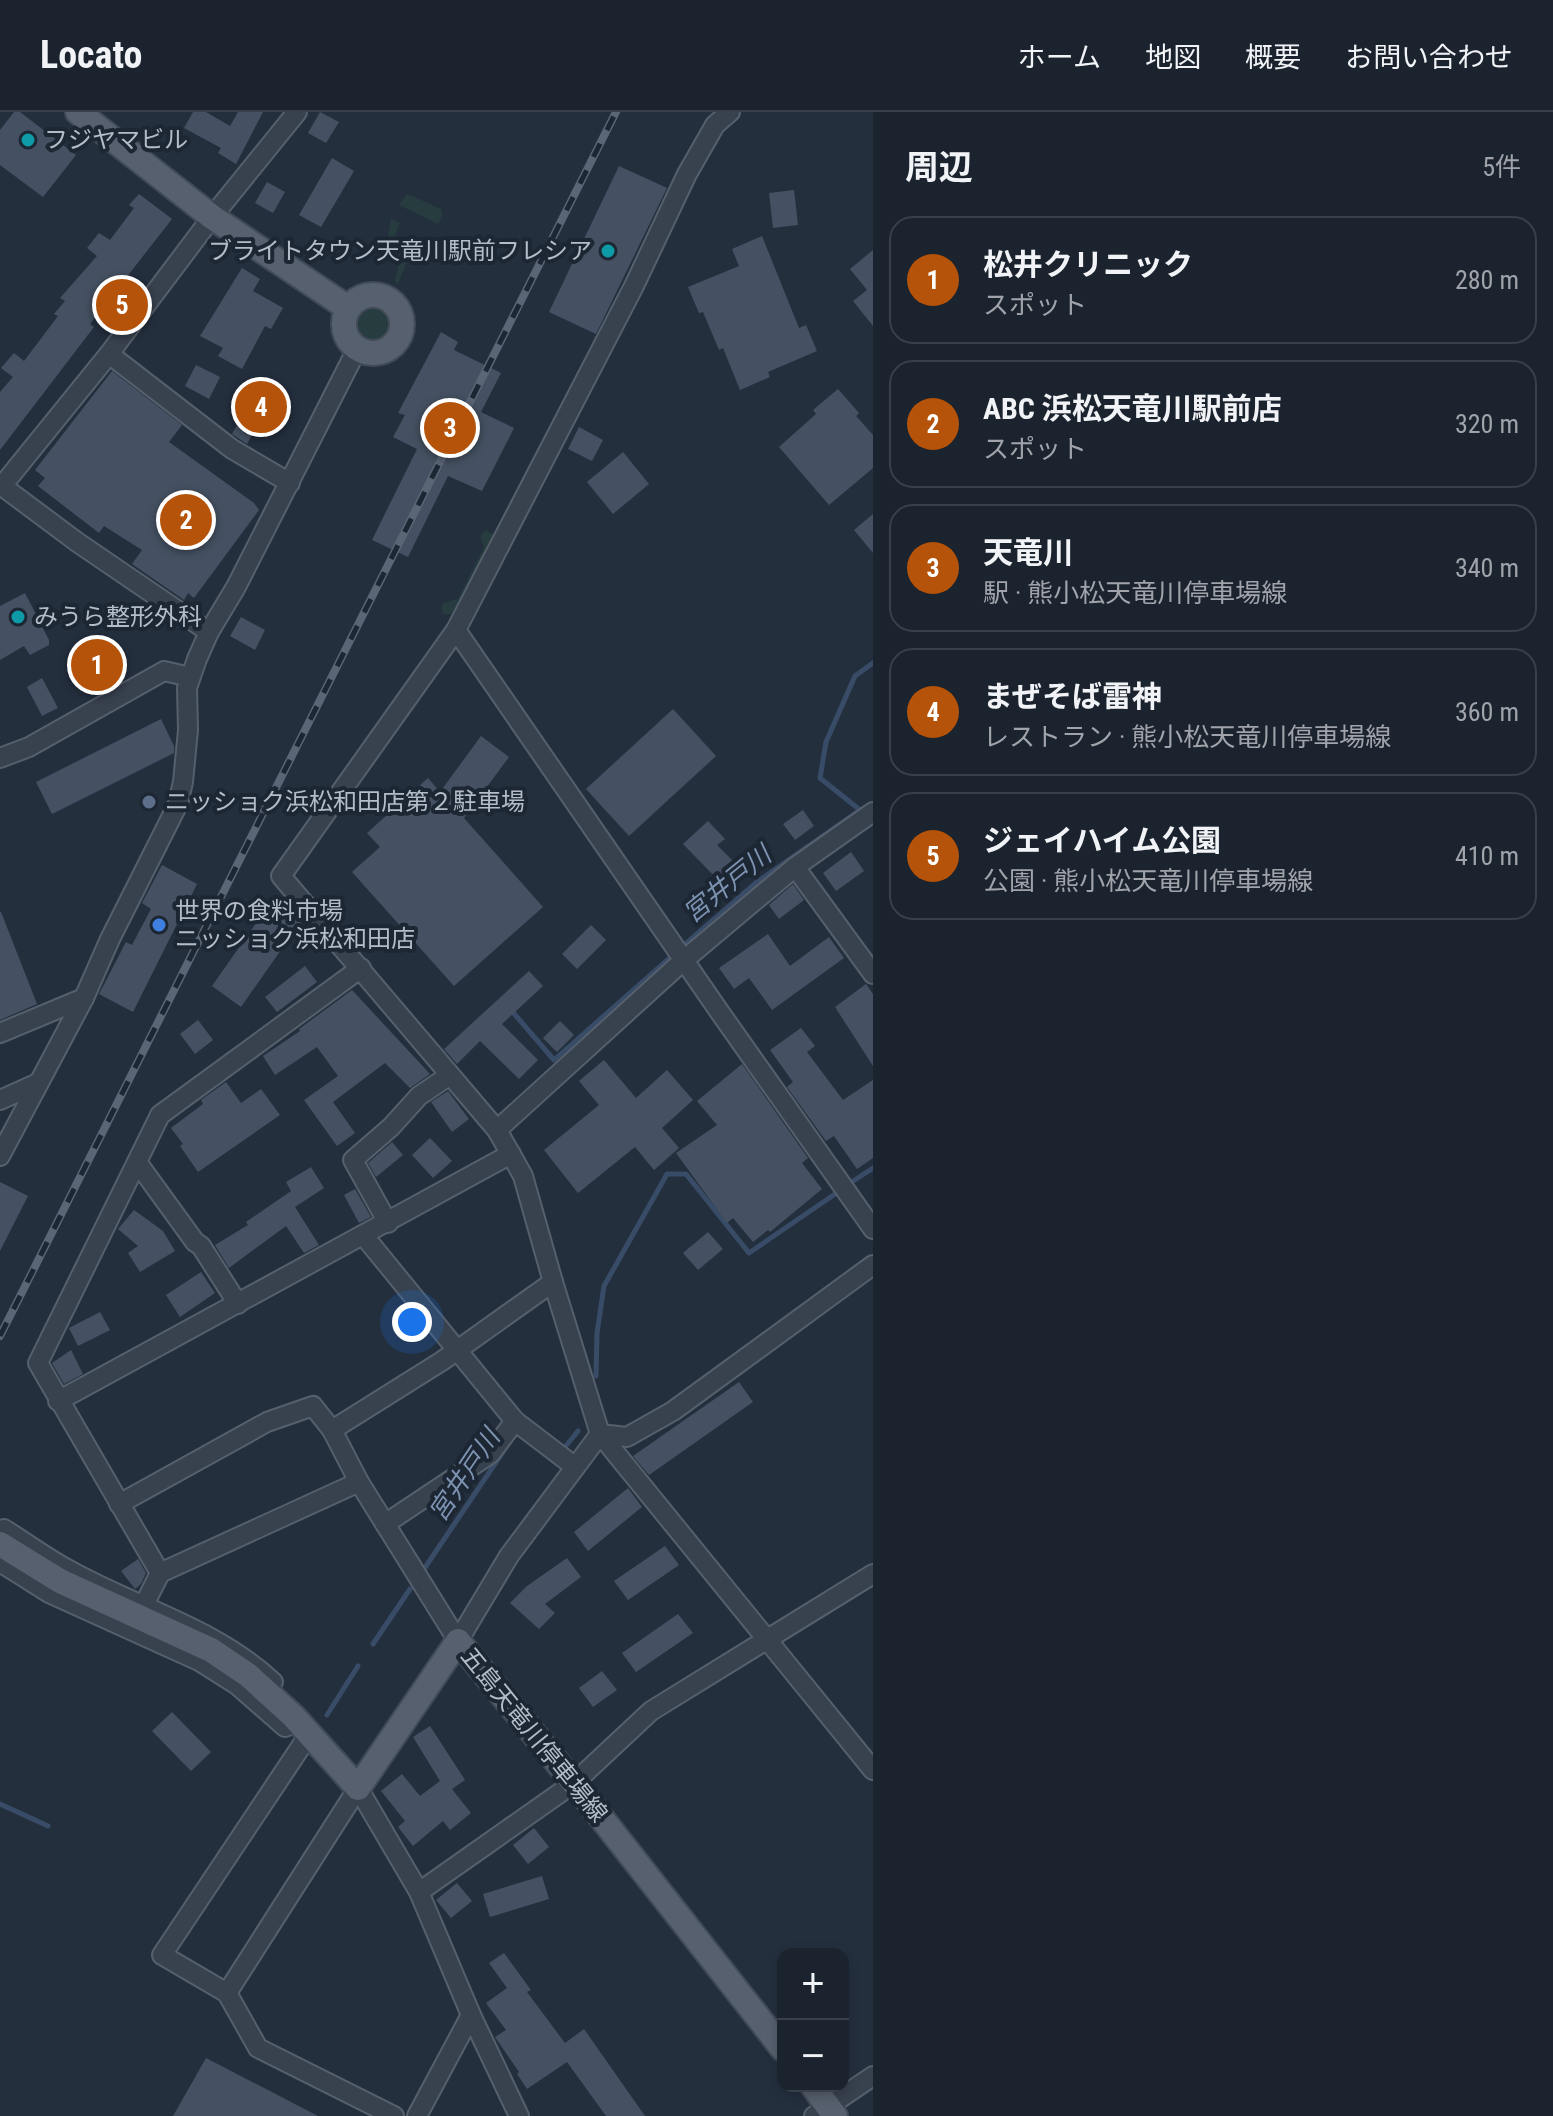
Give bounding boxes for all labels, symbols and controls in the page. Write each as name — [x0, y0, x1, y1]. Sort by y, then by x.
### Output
text: Locato — [40, 33, 142, 77]
text: ホーム — [1018, 41, 1101, 74]
text: 地図 — [1145, 41, 1201, 74]
text: 概要 — [1245, 41, 1301, 74]
text: お問い合わせ — [1345, 41, 1513, 74]
place label: フジヤマビル — [44, 126, 188, 154]
marker: フジヤマビル — [19, 131, 37, 149]
text: 周辺 — [905, 147, 973, 187]
text: 5件 — [1482, 152, 1521, 182]
place label: ブライトタウン天竜川駅前フレシア — [208, 237, 592, 265]
marker: ブライトタウン天竜川駅前フレシア — [599, 242, 617, 260]
text: 松井クリニック — [983, 247, 1193, 282]
text: 1 — [926, 265, 940, 295]
text: 280 m — [1455, 265, 1519, 295]
pin: 5 — [96, 275, 148, 335]
text: スポット — [983, 290, 1087, 320]
pin: 4 — [235, 377, 287, 437]
text: ABC 浜松天竜川駅前店 — [983, 391, 1282, 426]
pin: 3 — [424, 398, 476, 458]
text: 2 — [926, 409, 940, 439]
text: 320 m — [1455, 409, 1519, 439]
text: スポット — [983, 434, 1087, 464]
pin: 2 — [160, 490, 212, 550]
text: 天竜川 — [983, 535, 1073, 570]
text: 3 — [926, 553, 940, 583]
text: 340 m — [1455, 553, 1519, 583]
text: 駅 · 熊小松天竜川停車場線 — [983, 578, 1287, 608]
place label: みうら整形外科 — [34, 603, 202, 631]
marker: みうら整形外科 — [9, 608, 27, 626]
pin: 1 — [71, 635, 123, 695]
text: まぜそば雷神 — [983, 679, 1162, 714]
text: 4 — [926, 697, 940, 727]
text: 360 m — [1455, 697, 1519, 727]
text: レストラン · 熊小松天竜川停車場線 — [983, 722, 1391, 752]
place label: ニッショク浜松和田店第２駐車場 — [165, 788, 525, 816]
marker: ニッショク浜松和田店第２駐車場 — [140, 793, 158, 811]
text: ジェイハイム公園 — [983, 823, 1221, 858]
water label: 宮井戸川 — [677, 838, 779, 928]
text: 5 — [926, 841, 940, 871]
text: 410 m — [1455, 841, 1519, 871]
text: 公園 · 熊小松天竜川停車場線 — [983, 866, 1313, 896]
place label: 世界の食料市場 ニッショク浜松和田店 — [175, 897, 415, 953]
marker: 世界の食料市場 ニッショク浜松和田店 — [150, 916, 168, 934]
your location — [392, 1302, 432, 1342]
water label: 宮井戸川 — [422, 1421, 507, 1527]
street label: 五島天竜川停車場線 — [455, 1642, 613, 1828]
map controls — [777, 1948, 849, 2092]
button: + — [777, 1948, 849, 2020]
button: − — [777, 2020, 849, 2092]

